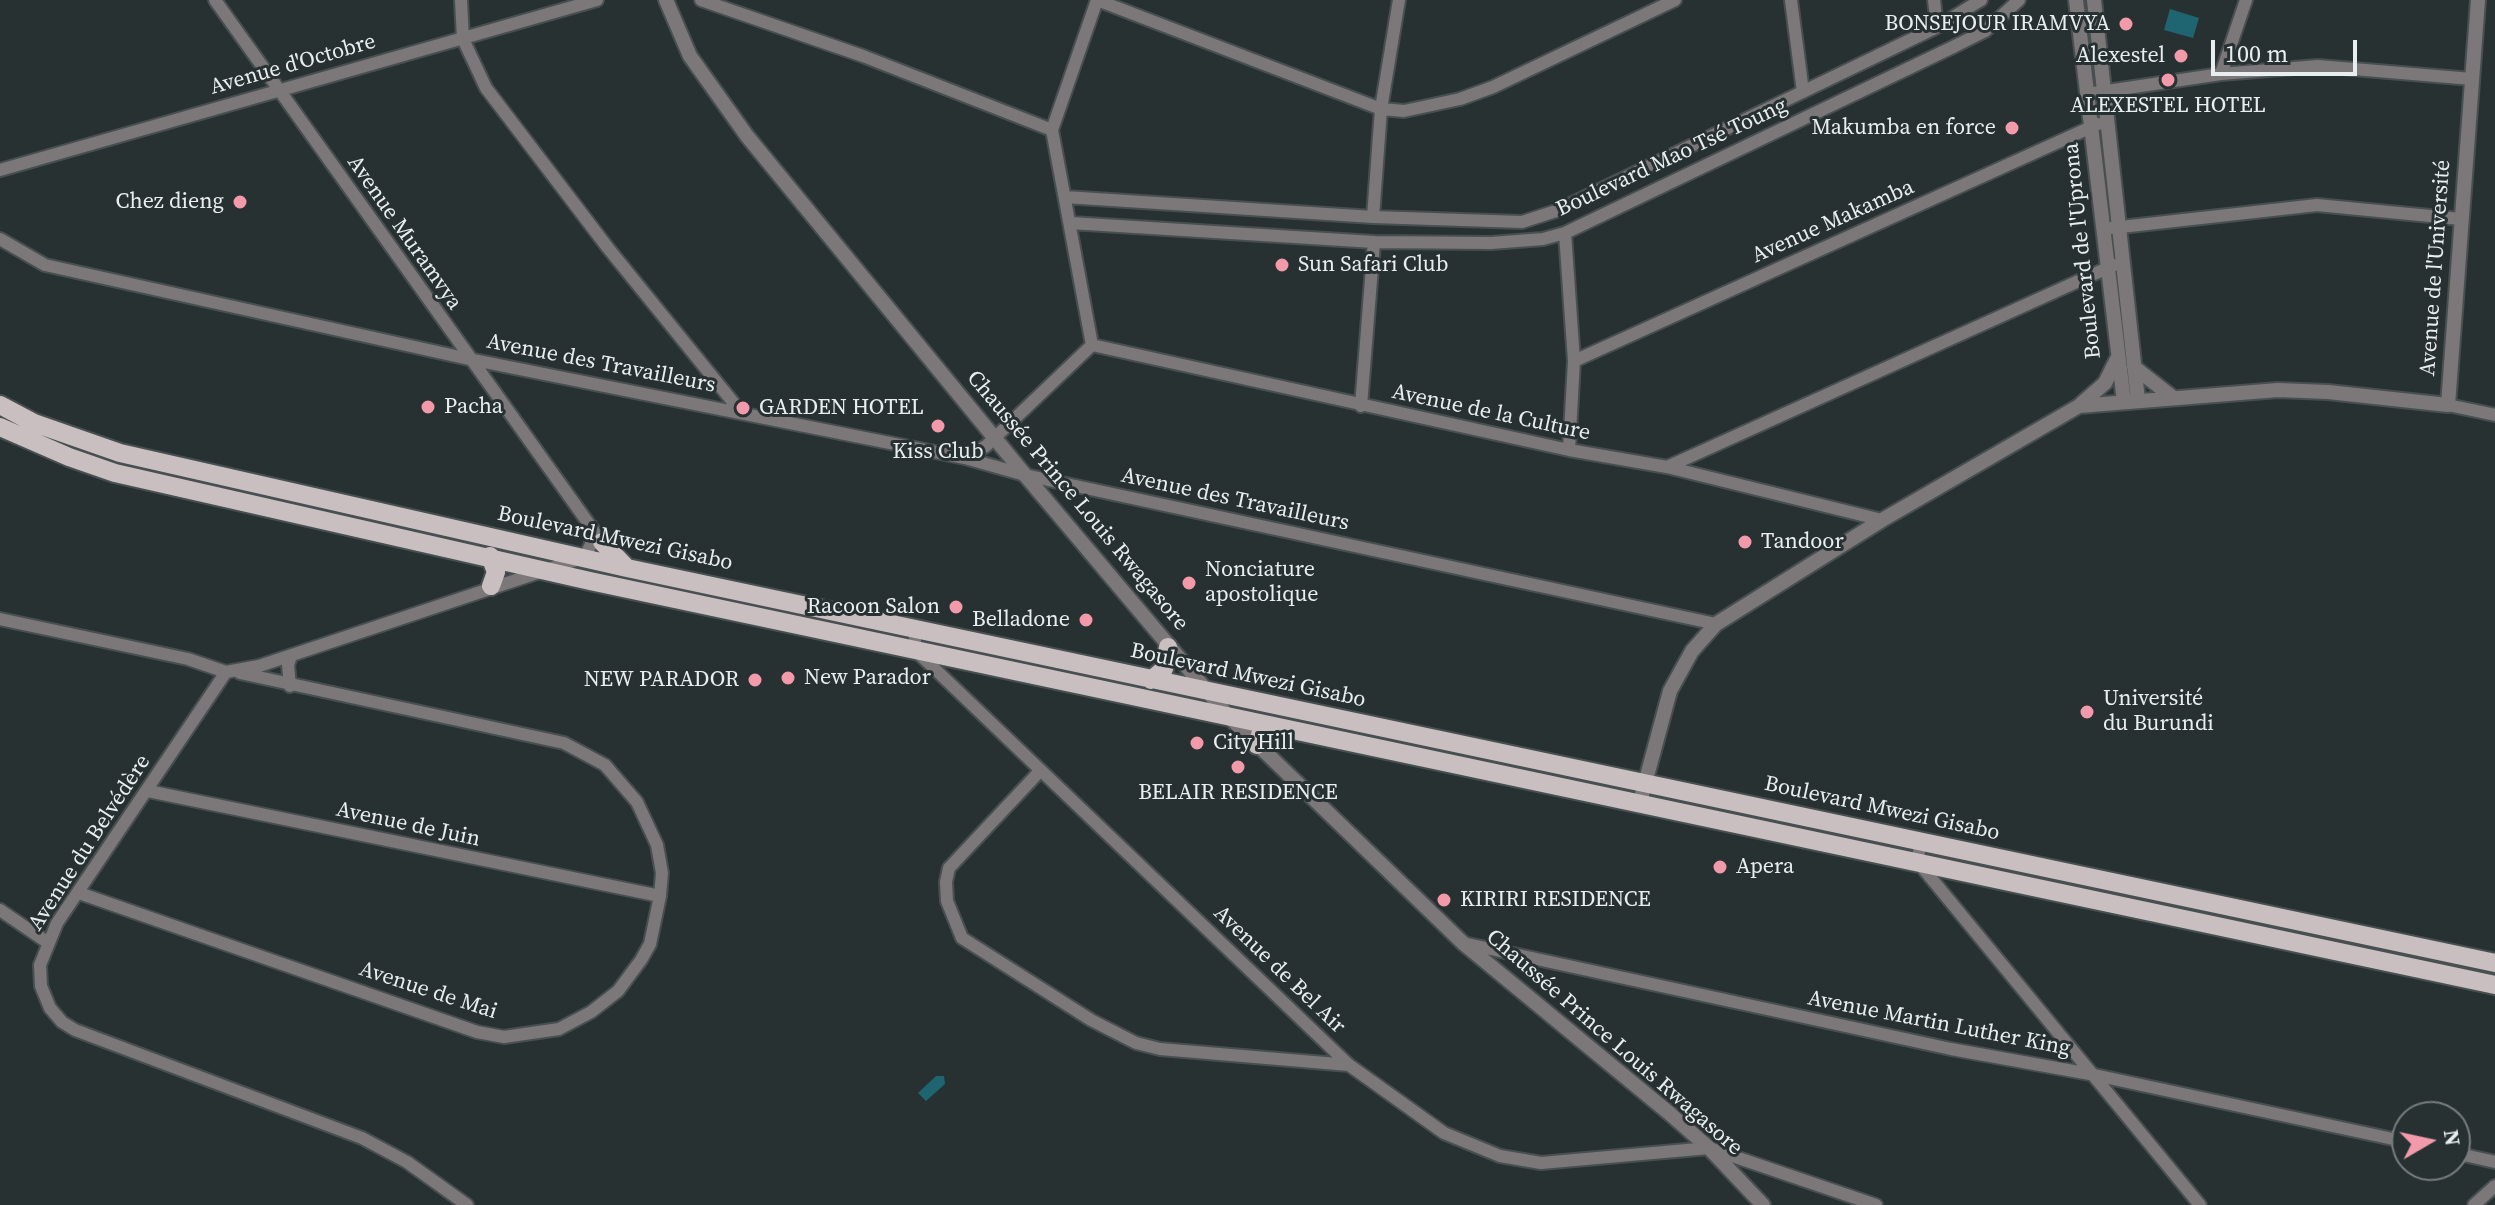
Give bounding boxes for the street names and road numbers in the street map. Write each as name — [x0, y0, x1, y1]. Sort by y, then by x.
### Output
street label: Avenue d'Octobre — [207, 29, 379, 101]
street label: Boulevard Mao Tsé Toung — [1552, 93, 1792, 223]
street label: Boulevard de l'Uprona — [2059, 142, 2107, 360]
street label: Avenue Muramvya — [341, 151, 467, 315]
street label: Avenue de l'Université — [2415, 159, 2457, 377]
street label: Avenue Makamba — [1748, 174, 1918, 270]
street label: Avenue des Travailleurs — [484, 329, 718, 399]
street label: Chaussée Prince Louis Rwagasore — [960, 366, 1194, 636]
street label: Avenue de la Culture — [1389, 379, 1593, 447]
street label: Avenue des Travailleurs — [1119, 463, 1351, 537]
street label: Boulevard Mwezi Gisabo — [495, 501, 735, 577]
street label: Boulevard Mwezi Gisabo — [1128, 638, 1368, 714]
street label: Avenue du Belvédère — [23, 750, 157, 936]
street label: Boulevard Mwezi Gisabo — [1762, 771, 2002, 847]
street label: Avenue de Juin — [334, 797, 482, 853]
street label: Avenue de Bel Air — [1208, 900, 1350, 1040]
street label: Chaussée Prince Louis Rwagasore — [1480, 924, 1748, 1162]
street label: Avenue de Mai — [356, 956, 500, 1026]
street label: Avenue Martin Luther King — [1805, 986, 2073, 1062]

